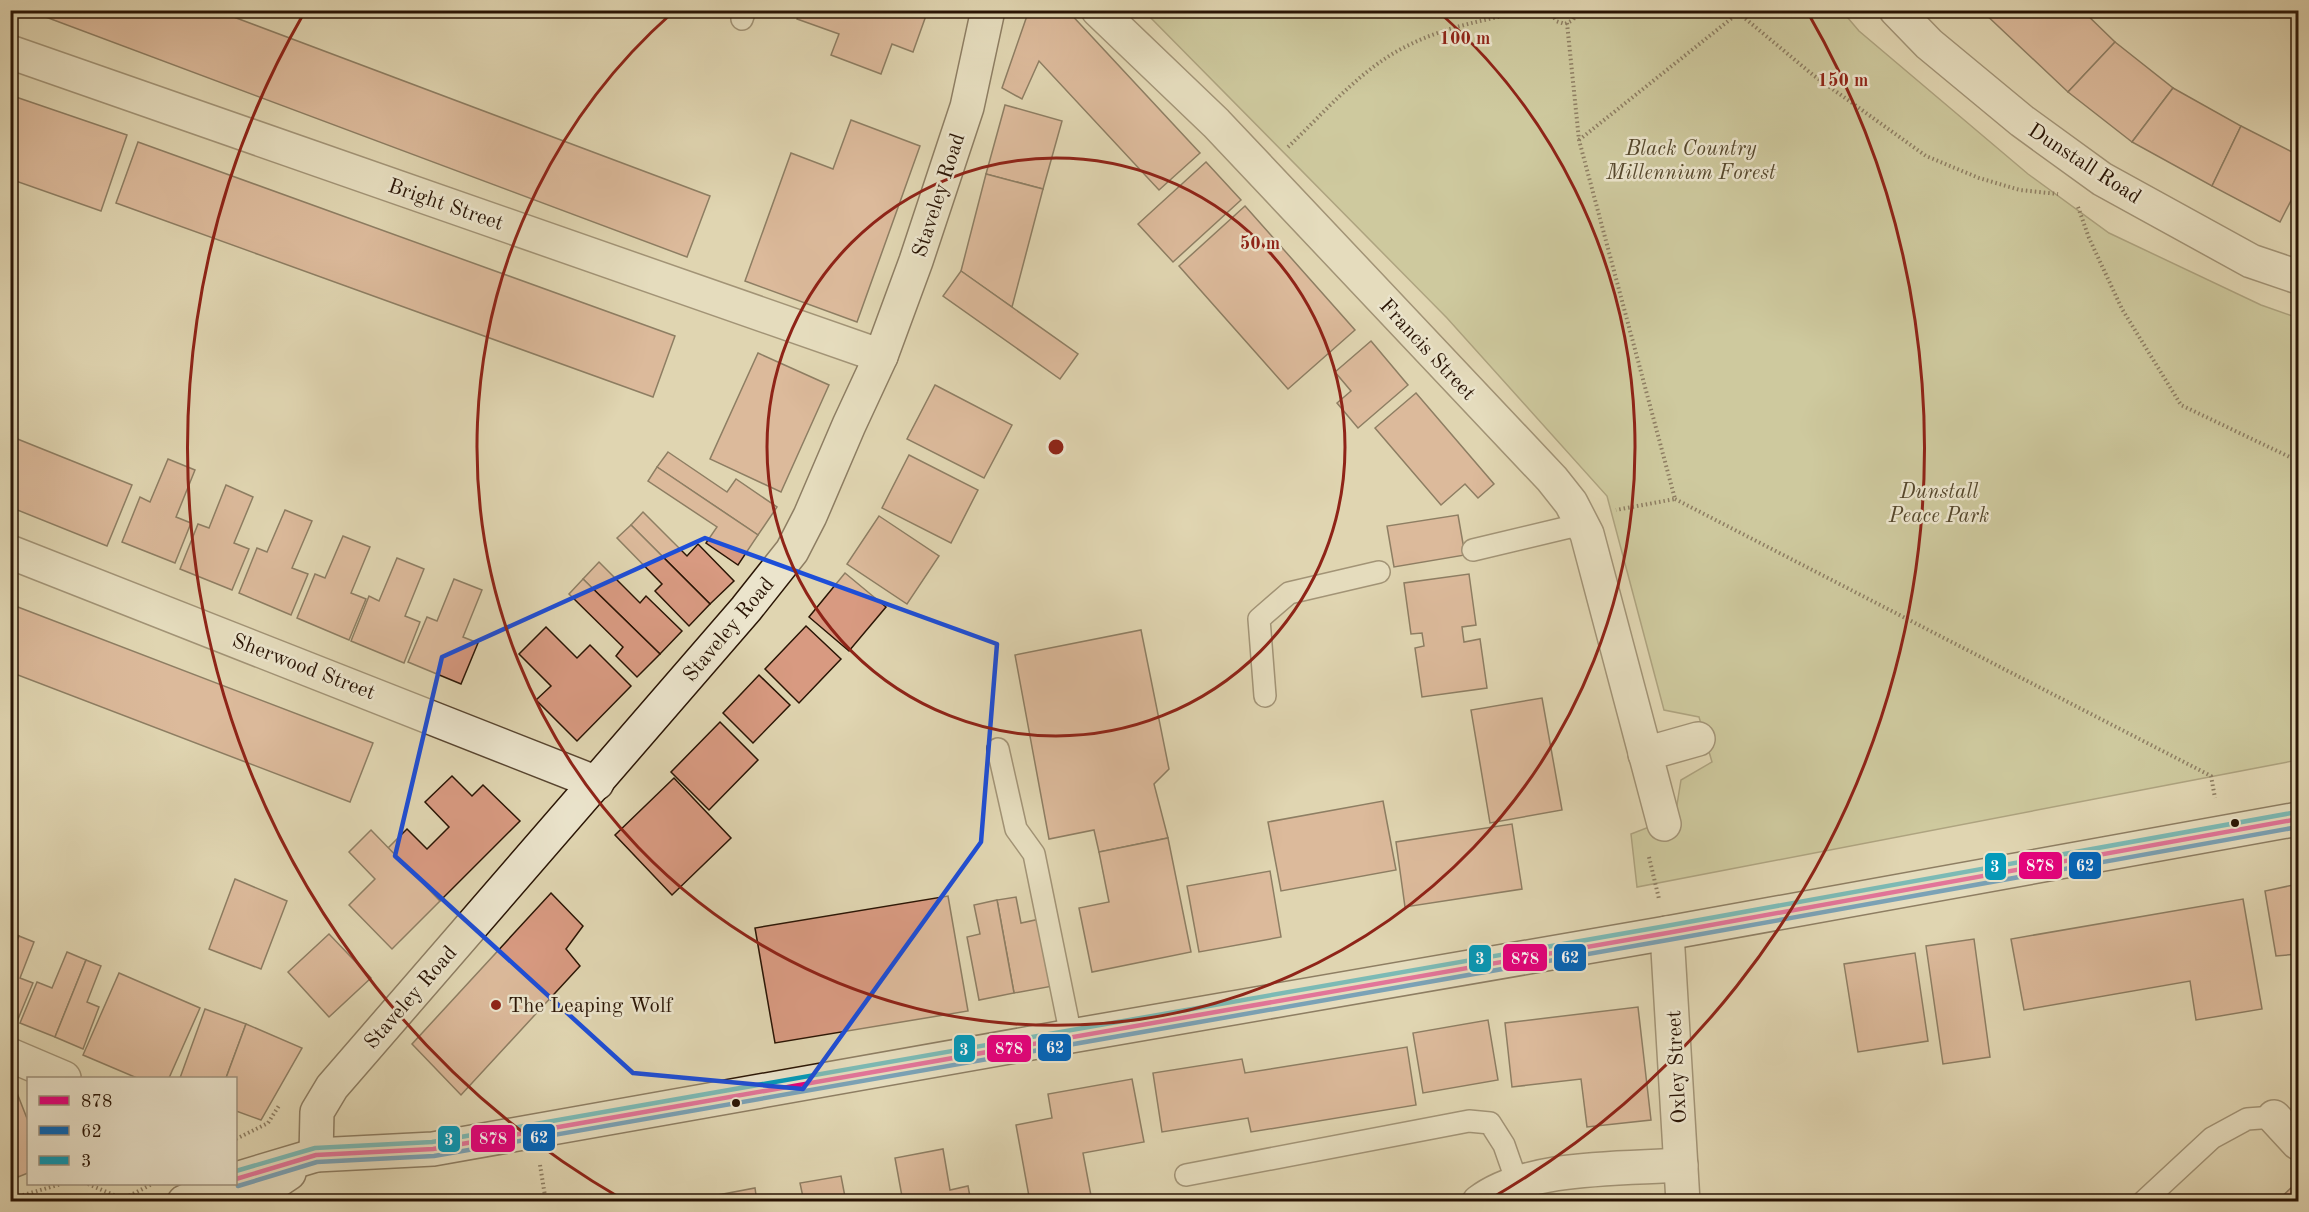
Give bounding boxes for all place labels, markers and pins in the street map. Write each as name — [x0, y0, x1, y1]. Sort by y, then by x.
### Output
centre of rings — [1046, 437, 1066, 457]
unlabelled marker — [2229, 817, 2241, 829]
place label: The Leaping Wolf — [508, 996, 674, 1017]
marker: The Leaping Wolf — [489, 998, 503, 1012]
unlabelled marker — [730, 1097, 742, 1109]

